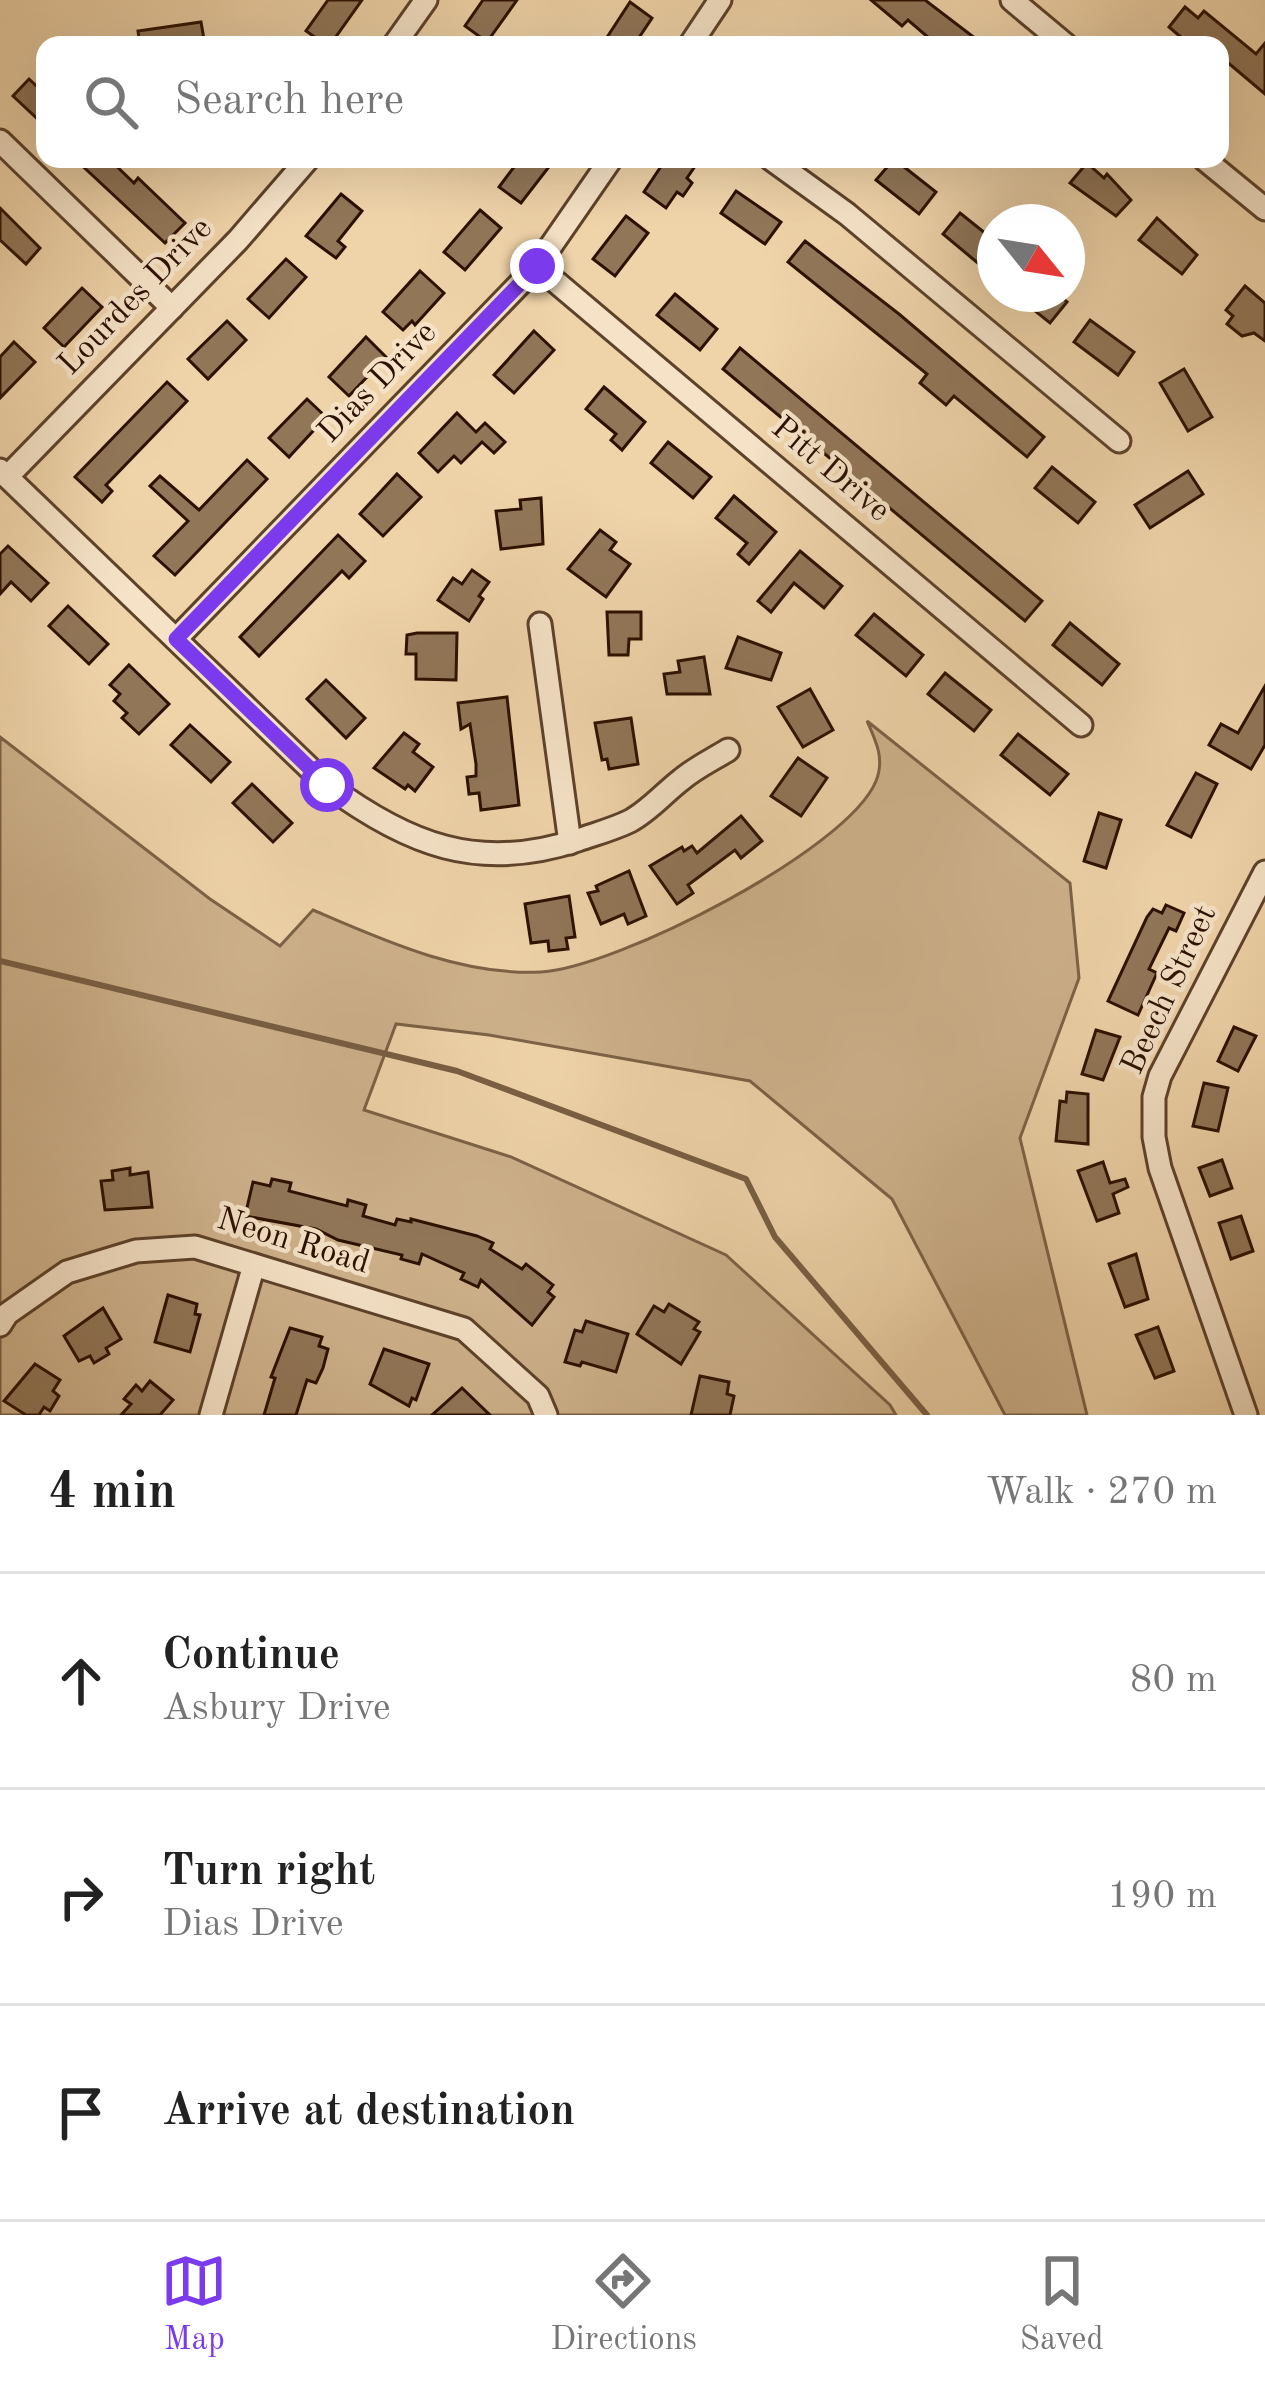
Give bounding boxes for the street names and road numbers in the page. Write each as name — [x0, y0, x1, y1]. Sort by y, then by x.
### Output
street label: Lourdes Drive — [53, 212, 219, 382]
street label: Dias Drive — [313, 316, 443, 450]
street label: Pitt Drive — [765, 411, 895, 529]
street label: Beech Street — [1117, 900, 1223, 1080]
street label: Neon Road — [213, 1203, 373, 1281]

